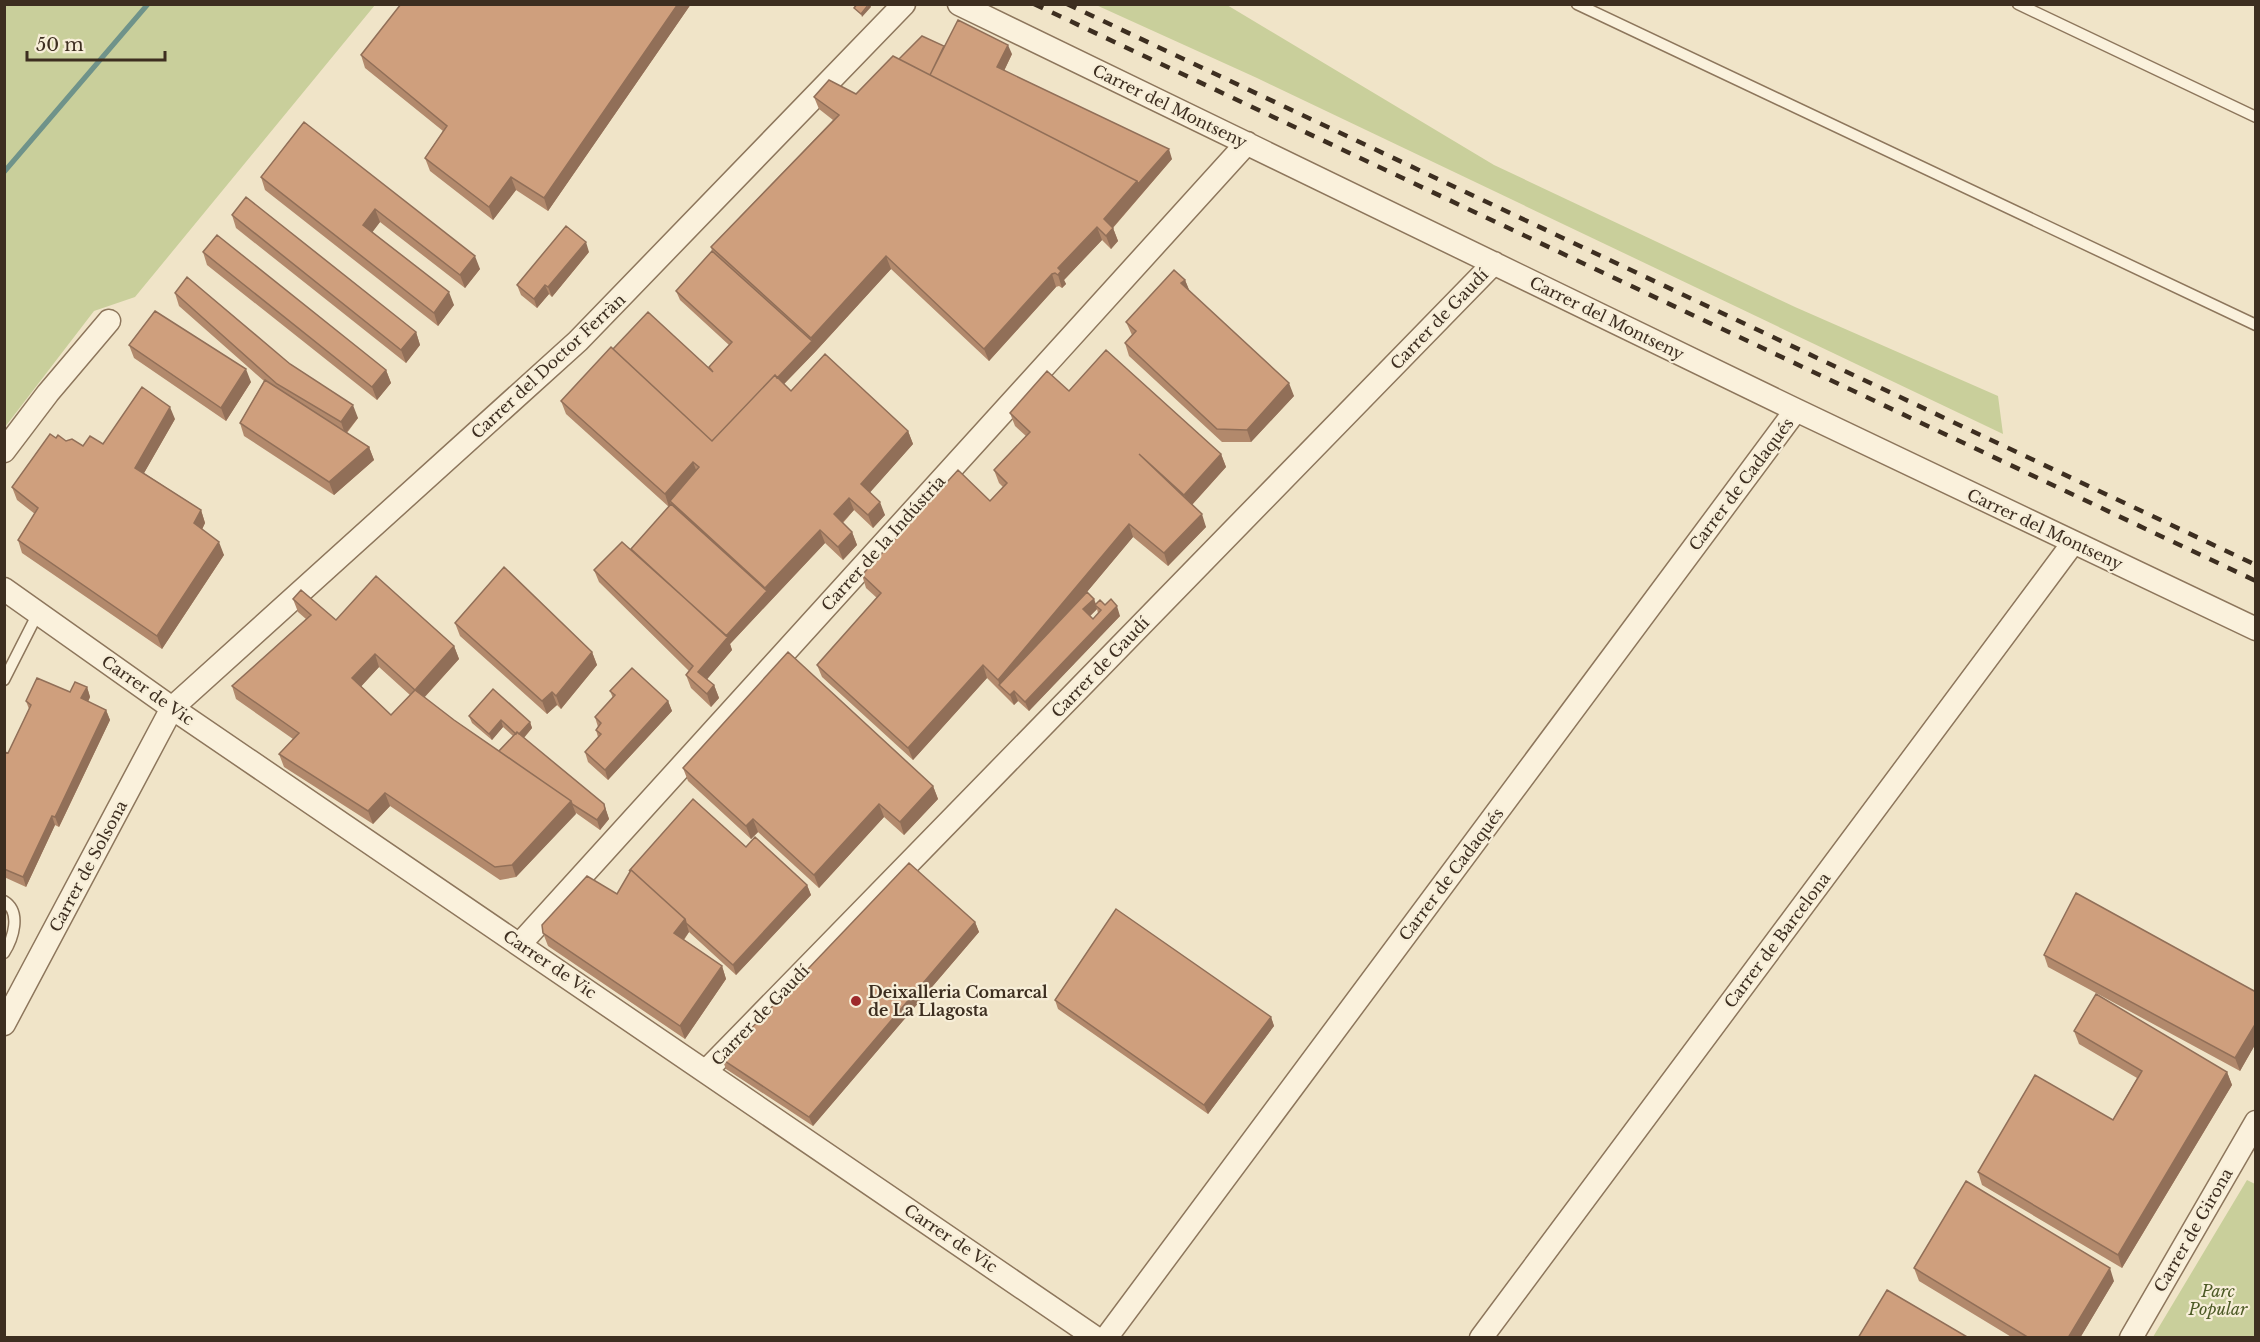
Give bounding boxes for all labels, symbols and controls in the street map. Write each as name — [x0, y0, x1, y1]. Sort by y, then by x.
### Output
scale bar — [27, 24, 165, 62]
text: 50 m — [36, 34, 84, 56]
street label: Carrer del Montseny — [1089, 60, 1251, 152]
street label: Carrer de Gaudí — [1386, 264, 1492, 373]
street label: Carrer del Montseny — [1526, 272, 1688, 364]
street label: Carrer del Doctor Ferràn — [467, 289, 629, 443]
street label: Carrer de Cadaqués — [1684, 414, 1798, 554]
street label: Carrer de la Indústria — [817, 471, 949, 615]
street label: Carrer del Montseny — [1964, 484, 2127, 574]
street label: Carrer de Gaudí — [1047, 612, 1153, 721]
street label: Carrer de Vic — [98, 651, 198, 729]
street label: Carrer de Solsona — [45, 797, 131, 935]
street label: Carrer de Cadaqués — [1394, 804, 1508, 944]
street label: Carrer de Barcelona — [1720, 868, 1834, 1012]
street label: Carrer de Vic — [500, 925, 601, 1003]
street label: Carrer de Gaudí — [707, 960, 813, 1069]
place label: Deixalleria Comarcal de La Llagosta — [868, 982, 1048, 1020]
marker: Deixalleria Comarcal de La Llagosta — [849, 994, 863, 1008]
street label: Carrer de Girona — [2149, 1164, 2237, 1295]
street label: Carrer de Vic — [901, 1199, 1002, 1277]
park label: Parc Popular — [2188, 1281, 2248, 1319]

